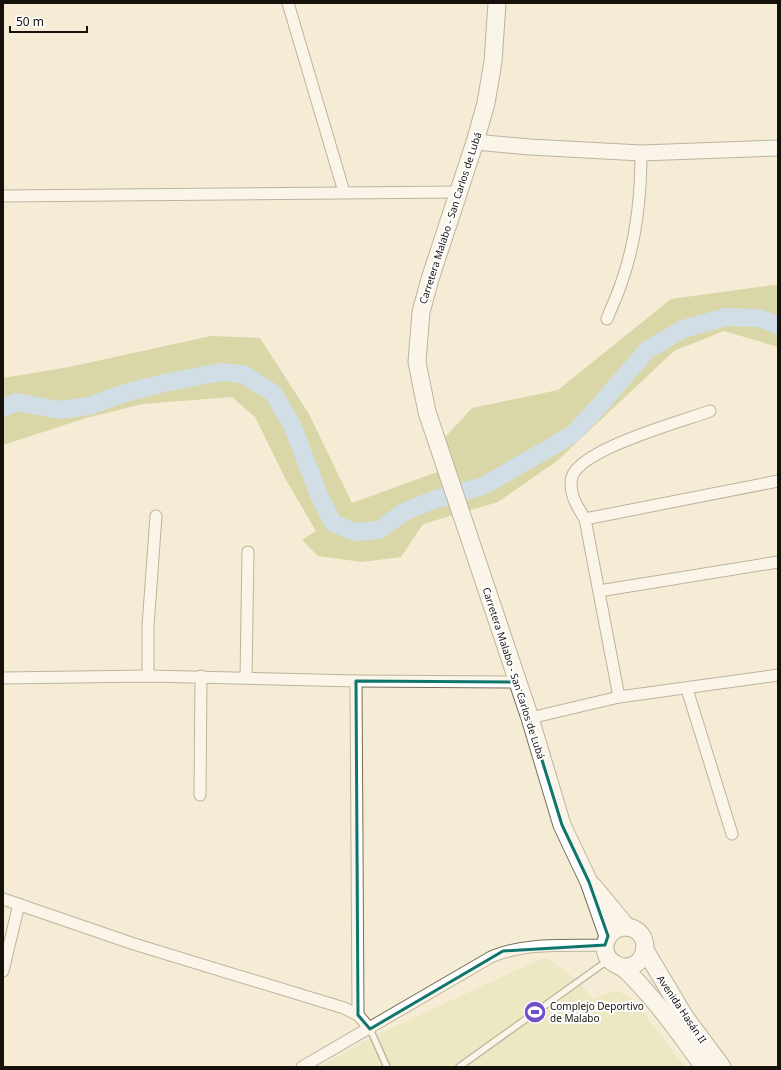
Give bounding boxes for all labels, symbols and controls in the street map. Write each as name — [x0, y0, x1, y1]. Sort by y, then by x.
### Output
scale bar — [10, 8, 87, 34]
text: 50 m — [16, 13, 44, 30]
street label: Carretera Malabo - San Carlos de Lubá — [416, 130, 484, 306]
street label: Carretera Malabo - San Carlos de Lubá — [480, 585, 548, 761]
street label: Avenida Hasán II — [654, 972, 710, 1046]
sports icon: Complejo Deportivo de Malabo — [522, 999, 548, 1025]
place label: Complejo Deportivo de Malabo — [550, 999, 644, 1025]

